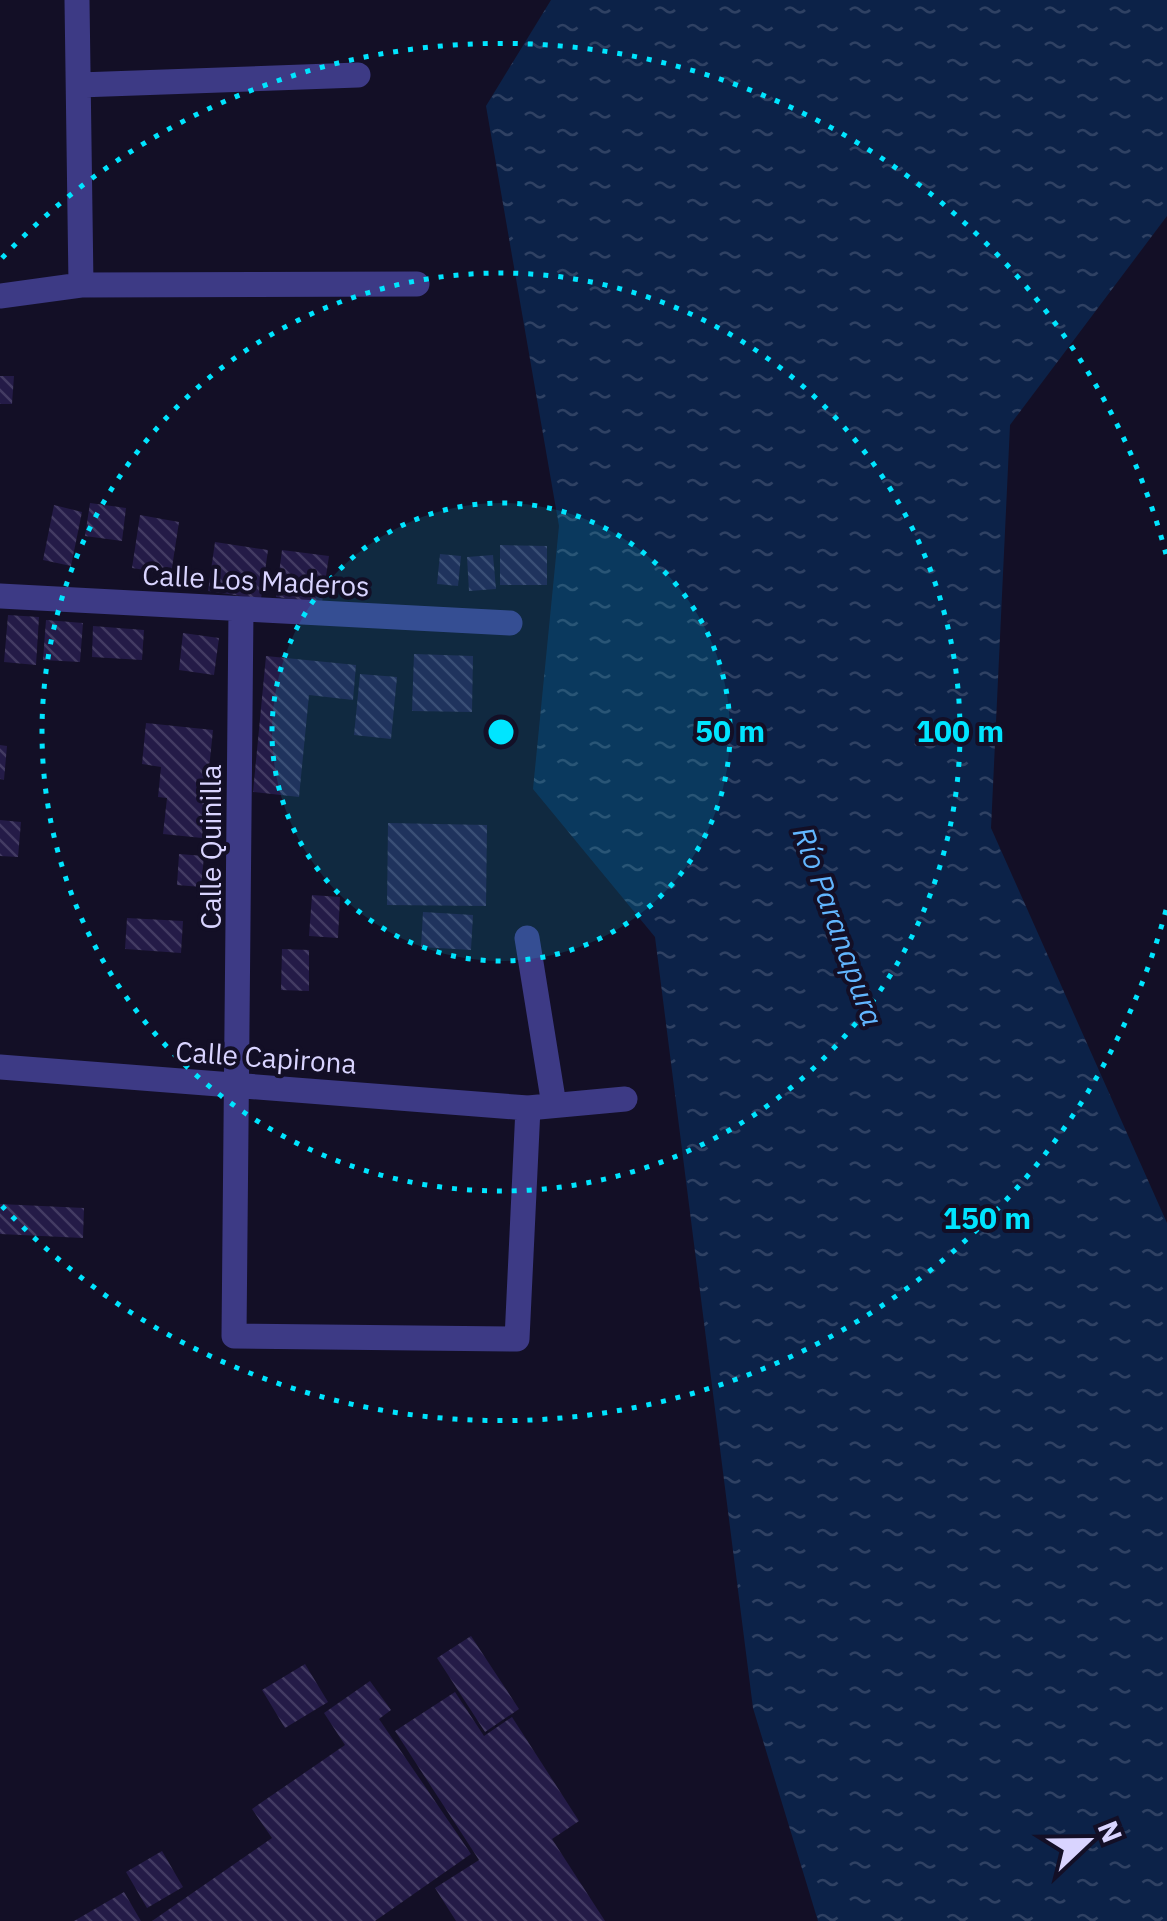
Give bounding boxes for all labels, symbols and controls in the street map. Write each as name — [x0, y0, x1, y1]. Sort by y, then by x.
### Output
street label: Calle Los Maderos — [141, 556, 371, 604]
text: 50 m — [695, 711, 765, 750]
text: 100 m — [916, 711, 1004, 750]
centre of rings — [483, 714, 519, 750]
street label: Calle Quinilla — [192, 764, 229, 930]
water label: Río Paranapura — [785, 821, 893, 1031]
street label: Calle Capirona — [174, 1032, 358, 1082]
text: 150 m — [943, 1198, 1031, 1237]
north arrow — [1037, 1791, 1137, 1891]
text: N — [1090, 1815, 1132, 1848]

